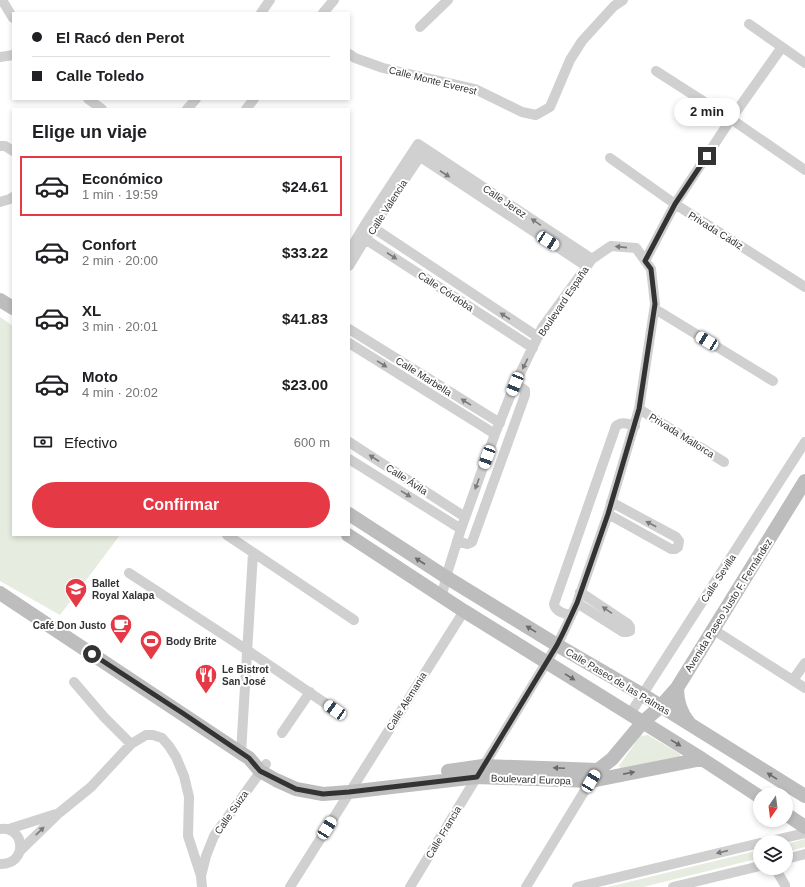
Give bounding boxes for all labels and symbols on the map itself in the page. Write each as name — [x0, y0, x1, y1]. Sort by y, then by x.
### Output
street label: Calle Monte Everest — [388, 64, 478, 97]
callout: 2 min — [674, 98, 740, 126]
route end — [698, 147, 716, 165]
one-way arrow — [439, 170, 451, 177]
street label: Calle Valencia — [366, 177, 409, 237]
street label: Calle Jerez — [481, 183, 529, 220]
street label: Privada Cádiz — [686, 209, 745, 252]
one-way arrow — [531, 218, 541, 226]
car — [535, 229, 561, 253]
one-way arrow — [615, 243, 627, 250]
one-way arrow — [387, 252, 397, 260]
street label: Boulevard España — [536, 264, 591, 338]
street label: Calle Córdoba — [416, 269, 476, 314]
one-way arrow — [500, 312, 511, 319]
car — [694, 330, 720, 352]
street label: Calle Marbella — [394, 355, 454, 398]
one-way arrow — [522, 358, 528, 369]
one-way arrow — [377, 360, 387, 368]
car — [505, 371, 525, 397]
one-way arrow — [461, 399, 472, 406]
street label: Privada Mallorca — [647, 411, 717, 460]
car — [477, 444, 497, 470]
one-way arrow — [369, 454, 379, 462]
street label: Calle Ávila — [384, 461, 430, 497]
one-way arrow — [474, 479, 480, 491]
one-way arrow — [400, 491, 412, 498]
one-way arrow — [645, 520, 657, 527]
street label: Avenida Paseo Justo F. Fernández — [683, 537, 774, 674]
street label: Calle Sevilla — [699, 552, 738, 604]
one-way arrow — [415, 557, 425, 565]
school or university icon: Ballet Royal Xalapa — [63, 576, 89, 609]
place label: Ballet Royal Xalapa — [92, 578, 155, 601]
one-way arrow — [602, 606, 613, 614]
cafe icon: Café Don Justo — [108, 612, 134, 645]
place label: Café Don Justo — [33, 620, 106, 631]
one-way arrow — [526, 625, 536, 633]
sports icon: Body Brite — [138, 628, 164, 661]
place label: Body Brite — [166, 636, 217, 647]
route start — [83, 645, 101, 663]
street label: Calle Paseo de las Palmas — [564, 646, 672, 717]
restaurant icon: Le Bistrot San José — [193, 662, 219, 695]
place label: Le Bistrot San José — [222, 664, 269, 687]
street label: Calle Alemania — [384, 670, 429, 732]
one-way arrow — [565, 673, 575, 681]
car — [322, 698, 348, 722]
one-way arrow — [670, 739, 682, 746]
one-way arrow — [553, 765, 565, 772]
car — [580, 768, 602, 794]
one-way arrow — [623, 770, 635, 776]
one-way arrow — [766, 772, 778, 779]
street label: Boulevard Europa — [491, 773, 572, 786]
north arrow — [753, 787, 793, 827]
street label: Calle Suiza — [212, 788, 251, 836]
street label: Calle Francia — [424, 804, 464, 860]
car — [316, 815, 338, 841]
one-way arrow — [35, 826, 45, 836]
one-way arrow — [716, 850, 728, 856]

